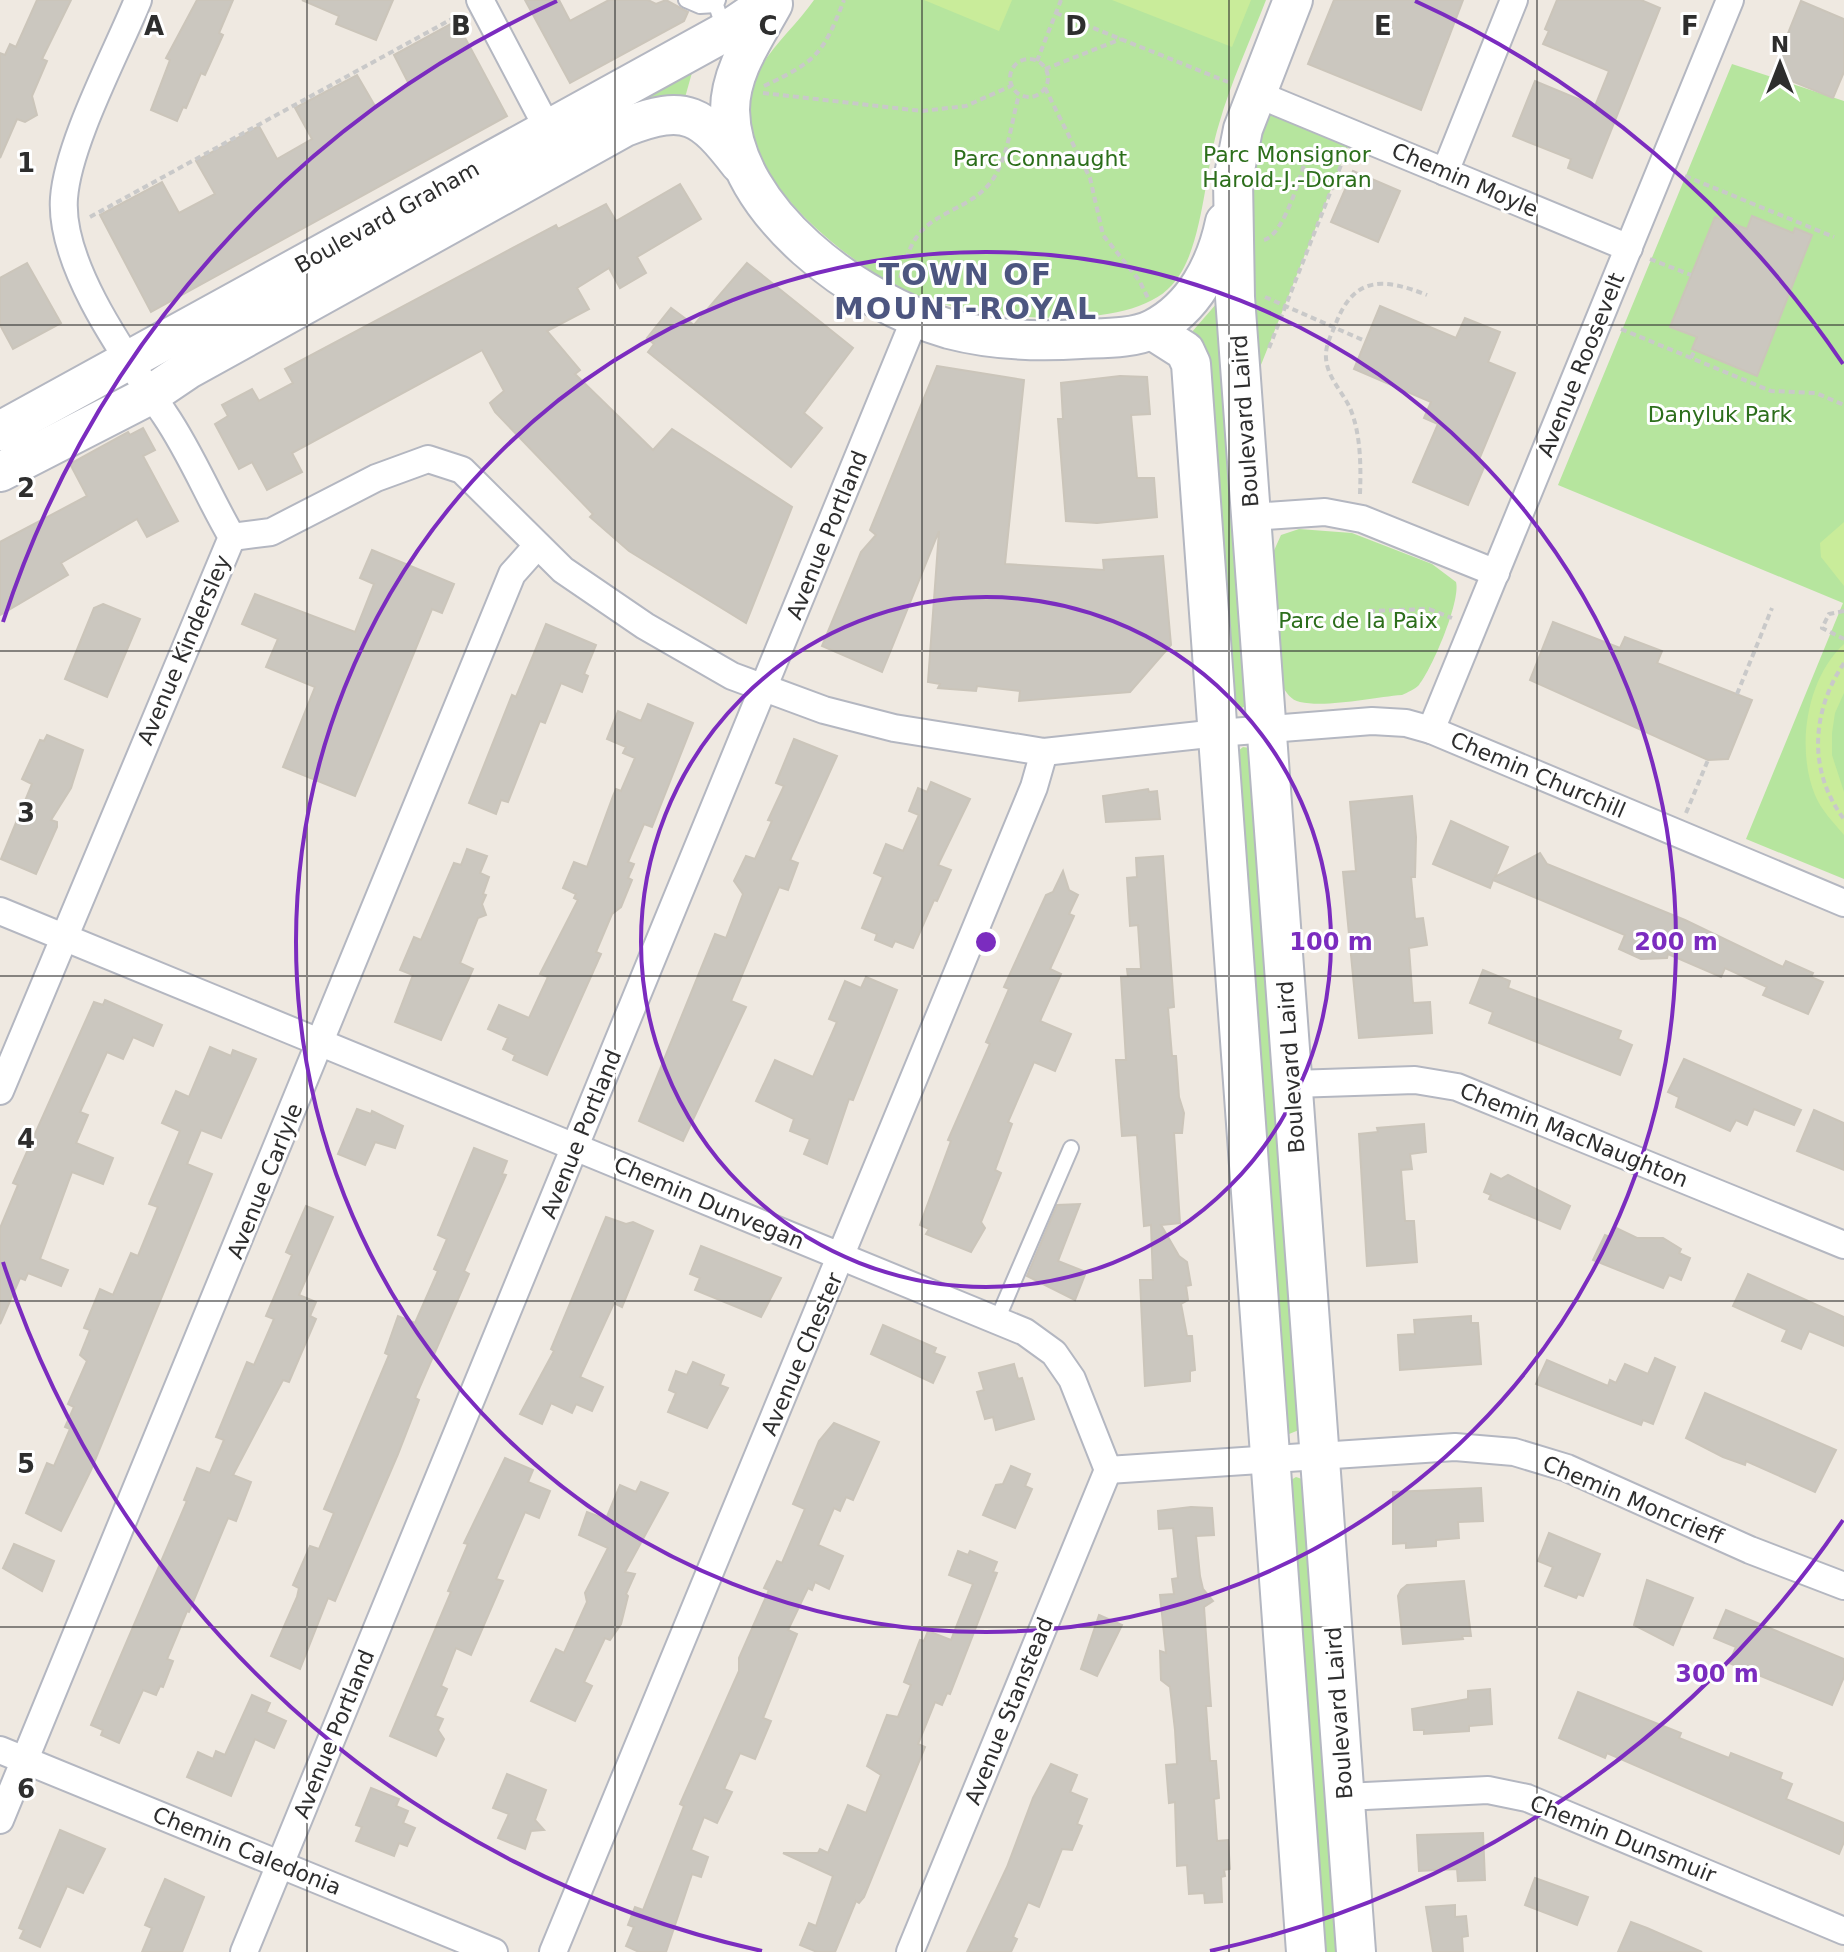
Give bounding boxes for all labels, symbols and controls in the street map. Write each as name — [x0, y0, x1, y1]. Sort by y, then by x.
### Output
text: A — [144, 11, 164, 41]
text: B — [451, 11, 471, 41]
text: C — [758, 11, 778, 41]
text: D — [1065, 11, 1087, 41]
text: E — [1374, 11, 1392, 41]
text: F — [1681, 11, 1699, 41]
north arrow — [1740, 24, 1820, 104]
text: N — [1771, 32, 1789, 57]
street label: Chemin Moyle — [1388, 138, 1542, 222]
park label: Parc Monsignor Harold-J.-Doran — [1202, 142, 1372, 192]
park label: Parc Connaught — [953, 146, 1127, 171]
text: 1 — [17, 148, 35, 178]
street label: Boulevard Graham — [291, 156, 483, 278]
district label: TOWN OF MOUNT-ROYAL — [834, 257, 1098, 326]
street label: Avenue Roosevelt — [1533, 269, 1629, 461]
street label: Boulevard Laird — [1227, 334, 1263, 508]
park label: Danyluk Park — [1648, 402, 1793, 427]
street label: Avenue Portland — [782, 447, 872, 623]
text: 2 — [17, 473, 35, 503]
street label: Avenue Kindersley — [133, 551, 235, 749]
park label: Parc de la Paix — [1278, 608, 1438, 633]
street label: Chemin Churchill — [1447, 727, 1629, 823]
text: 3 — [17, 798, 35, 828]
centre of rings — [972, 928, 1000, 956]
text: 100 m — [1289, 928, 1373, 956]
text: 200 m — [1634, 928, 1718, 956]
street label: Boulevard Laird — [1273, 980, 1309, 1154]
street label: Avenue Portland — [536, 1046, 626, 1222]
street label: Chemin MacNaughton — [1456, 1078, 1692, 1192]
street label: Avenue Carlyle — [222, 1100, 308, 1262]
text: 4 — [17, 1124, 35, 1154]
street label: Chemin Dunvegan — [610, 1152, 808, 1254]
street label: Avenue Chester — [756, 1268, 848, 1439]
text: 5 — [17, 1449, 35, 1479]
street label: Chemin Moncrieff — [1539, 1451, 1728, 1550]
street label: Avenue Stanstead — [960, 1614, 1058, 1808]
street label: Boulevard Laird — [1321, 1626, 1357, 1800]
street label: Avenue Portland — [289, 1646, 379, 1822]
text: 300 m — [1675, 1660, 1759, 1688]
text: 6 — [17, 1774, 35, 1804]
street label: Chemin Dunsmuir — [1526, 1790, 1720, 1888]
street label: Chemin Caledonia — [149, 1802, 345, 1900]

